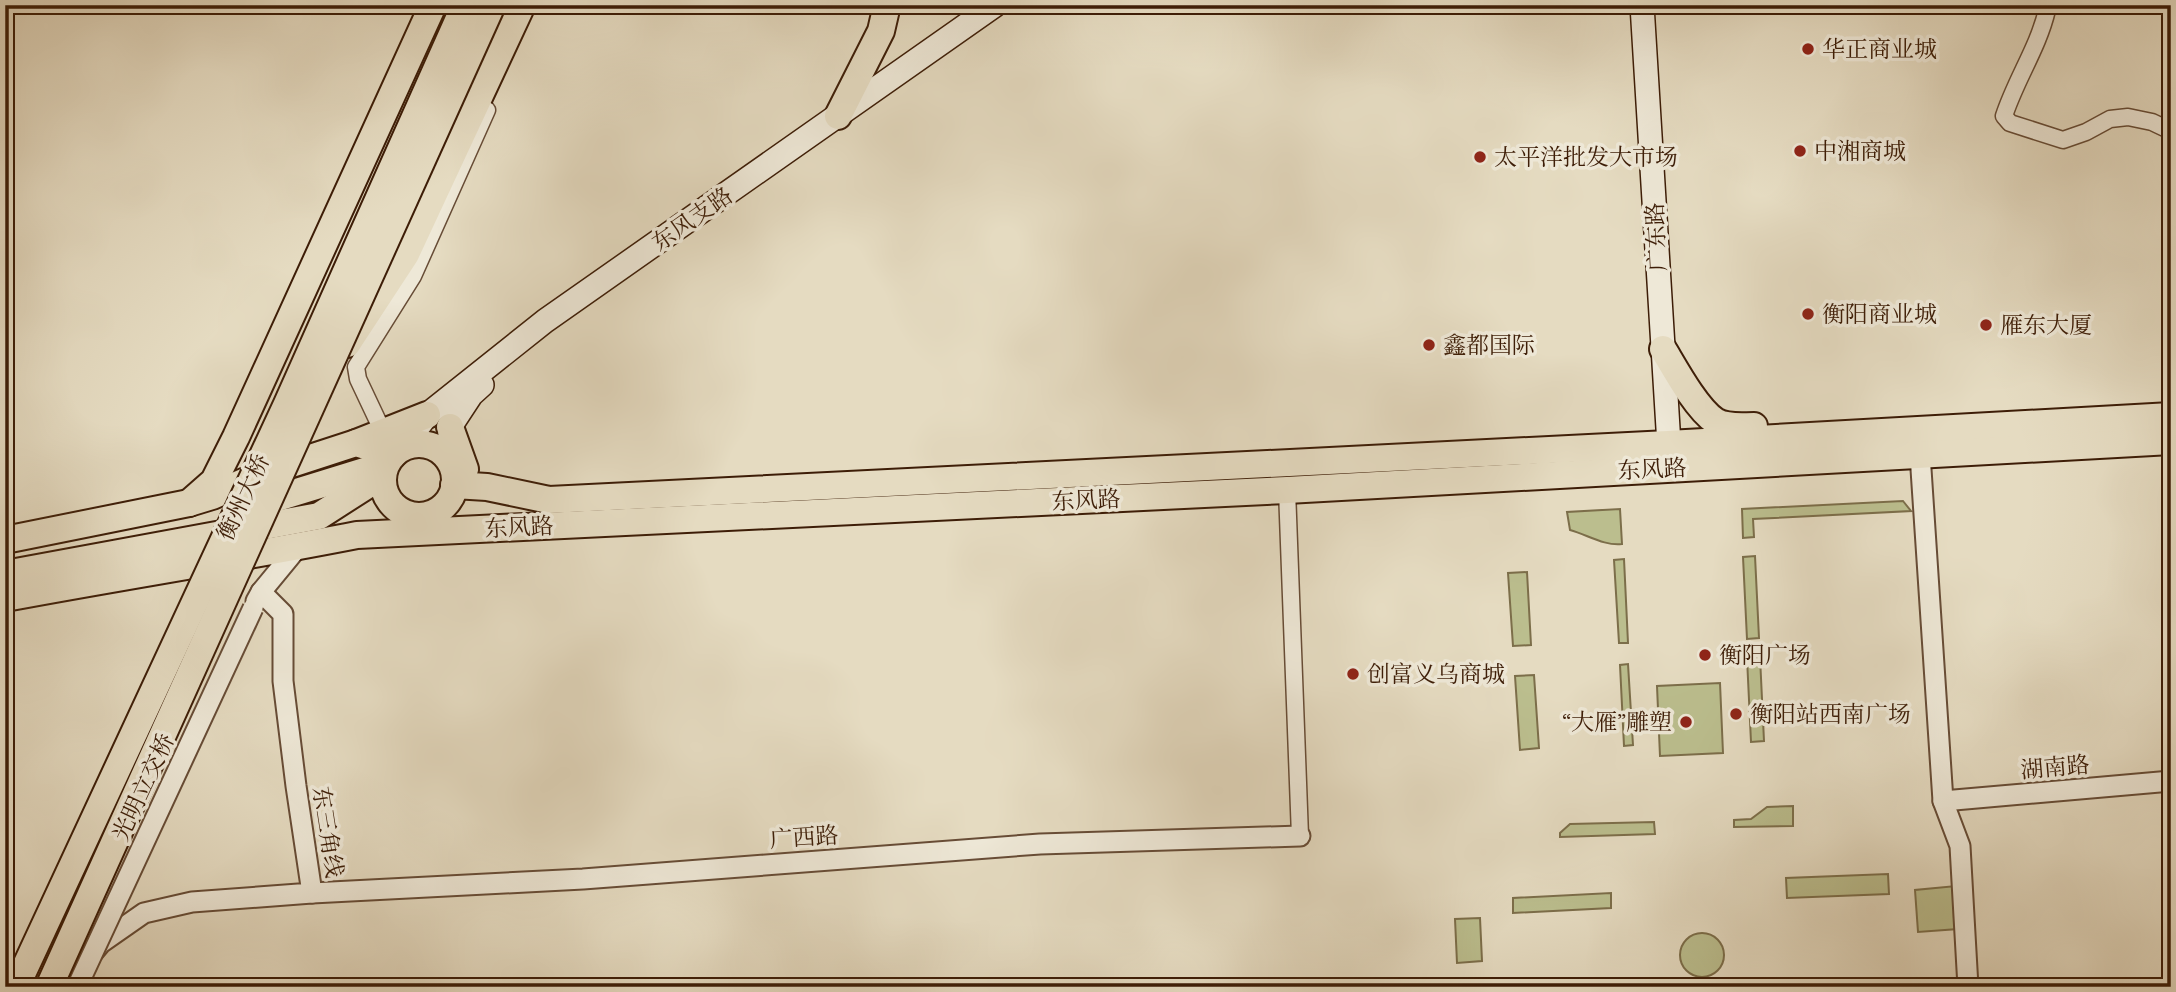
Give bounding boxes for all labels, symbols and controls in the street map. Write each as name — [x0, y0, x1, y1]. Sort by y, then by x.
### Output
place label: 华正商业城 — [1822, 36, 1937, 63]
marker: 华正商业城 — [1800, 41, 1816, 57]
place label: 中湘商城 — [1814, 138, 1906, 165]
marker: 中湘商城 — [1792, 143, 1808, 159]
place label: 太平洋批发大市场 — [1494, 144, 1678, 171]
marker: 太平洋批发大市场 — [1472, 149, 1488, 165]
street label: 东风支路 — [647, 182, 738, 257]
street label: 广东路 — [1641, 202, 1672, 272]
place label: 衡阳商业城 — [1822, 301, 1937, 328]
marker: 衡阳商业城 — [1800, 306, 1816, 322]
place label: 雁东大厦 — [2000, 312, 2092, 339]
marker: 雁东大厦 — [1978, 317, 1994, 333]
place label: 鑫都国际 — [1443, 332, 1535, 359]
marker: 鑫都国际 — [1421, 337, 1437, 353]
street label: 衡州大桥 — [212, 450, 275, 545]
street label: 东风路 — [1617, 454, 1687, 485]
street label: 东风路 — [1051, 485, 1121, 516]
street label: 东风路 — [484, 512, 554, 543]
place label: 衡阳广场 — [1719, 642, 1811, 669]
marker: 衡阳广场 — [1697, 647, 1713, 663]
place label: 创富义乌商城 — [1367, 661, 1505, 688]
marker: 创富义乌商城 — [1345, 666, 1361, 682]
place label: 衡阳站西南广场 — [1750, 701, 1911, 728]
marker: 衡阳站西南广场 — [1728, 706, 1744, 722]
place label: “大雁”雕塑 — [1562, 709, 1672, 736]
marker: “大雁”雕塑 — [1678, 714, 1694, 730]
street label: 光明立交桥 — [107, 729, 180, 845]
street label: 湖南路 — [2019, 751, 2091, 784]
street label: 东三角线 — [307, 785, 348, 880]
street label: 广西路 — [769, 822, 839, 853]

